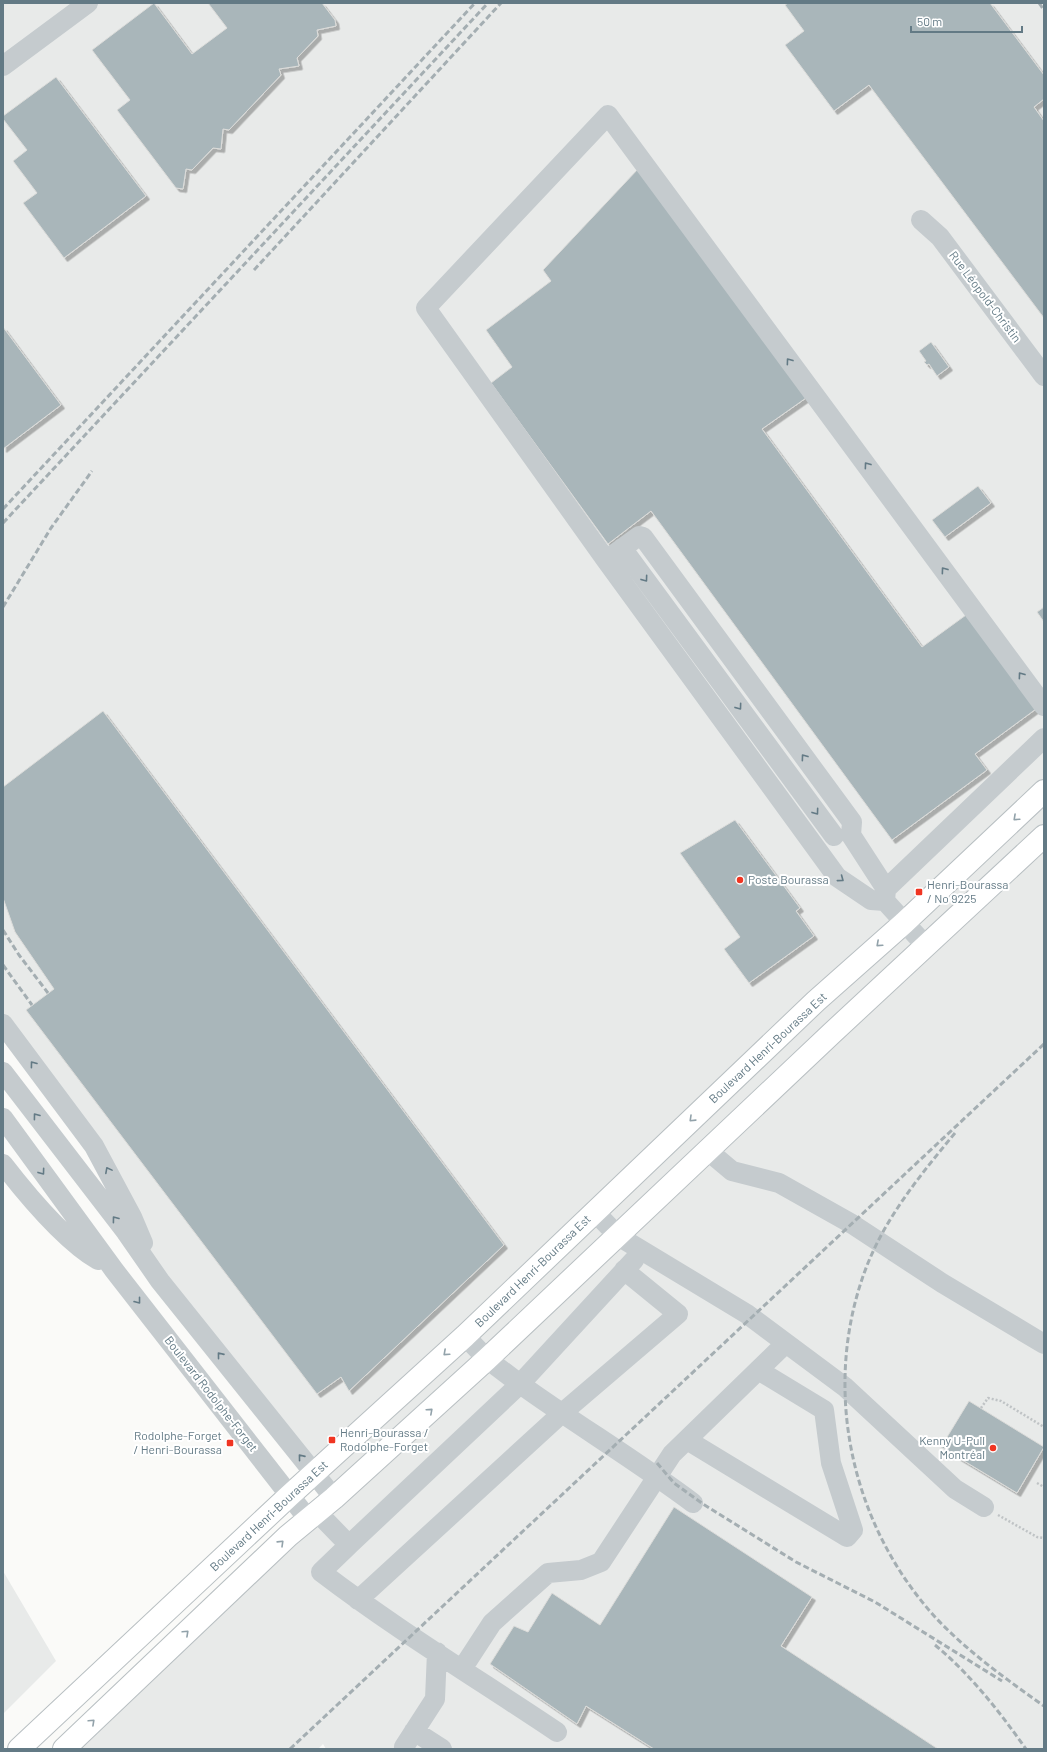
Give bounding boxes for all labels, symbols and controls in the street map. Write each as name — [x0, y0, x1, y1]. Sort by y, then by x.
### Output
scale bar — [911, 8, 1022, 34]
text: 50 m — [917, 14, 942, 28]
street label: Rue Léopold-Christin — [947, 248, 1025, 345]
one-way arrow — [787, 358, 794, 365]
one-way arrow — [864, 463, 871, 470]
one-way arrow — [941, 567, 949, 574]
one-way arrow — [641, 575, 648, 582]
one-way arrow — [1019, 672, 1026, 679]
one-way arrow — [734, 702, 741, 709]
one-way arrow — [802, 754, 809, 761]
one-way arrow — [811, 807, 818, 814]
one-way arrow — [1013, 813, 1021, 820]
place label: Poste Bourassa — [748, 872, 829, 886]
one-way arrow — [837, 874, 844, 882]
marker: Poste Bourassa — [735, 875, 745, 885]
place label: Henri-Bourassa / No 9225 — [927, 877, 1008, 905]
marker: Henri-Bourassa / No 9225 — [914, 887, 924, 897]
one-way arrow — [877, 940, 884, 947]
street label: Boulevard Henri-Bourassa Est — [706, 989, 829, 1105]
one-way arrow — [31, 1061, 38, 1068]
one-way arrow — [34, 1113, 41, 1120]
one-way arrow — [690, 1114, 697, 1121]
one-way arrow — [38, 1167, 45, 1174]
one-way arrow — [105, 1167, 113, 1174]
street label: Boulevard Henri-Bourassa Est — [471, 1211, 593, 1329]
one-way arrow — [113, 1216, 120, 1223]
one-way arrow — [133, 1296, 140, 1303]
street label: Boulevard Rodolphe-Forget — [162, 1333, 261, 1454]
one-way arrow — [443, 1349, 451, 1356]
one-way arrow — [217, 1353, 224, 1360]
one-way arrow — [425, 1408, 433, 1415]
place label: Henri-Bourassa / Rodolphe-Forget — [340, 1425, 429, 1453]
place label: Rodolphe-Forget / Henri-Bourassa — [133, 1428, 222, 1456]
place label: Kenny U-Pull Montréal — [919, 1433, 985, 1461]
marker: Henri-Bourassa / Rodolphe-Forget — [327, 1435, 337, 1445]
marker: Rodolphe-Forget / Henri-Bourassa — [225, 1438, 235, 1448]
marker: Kenny U-Pull Montréal — [988, 1443, 998, 1453]
one-way arrow — [299, 1454, 306, 1461]
street label: Boulevard Henri-Bourassa Est — [207, 1457, 330, 1573]
one-way arrow — [276, 1540, 284, 1548]
one-way arrow — [181, 1630, 189, 1637]
one-way arrow — [87, 1719, 95, 1727]

